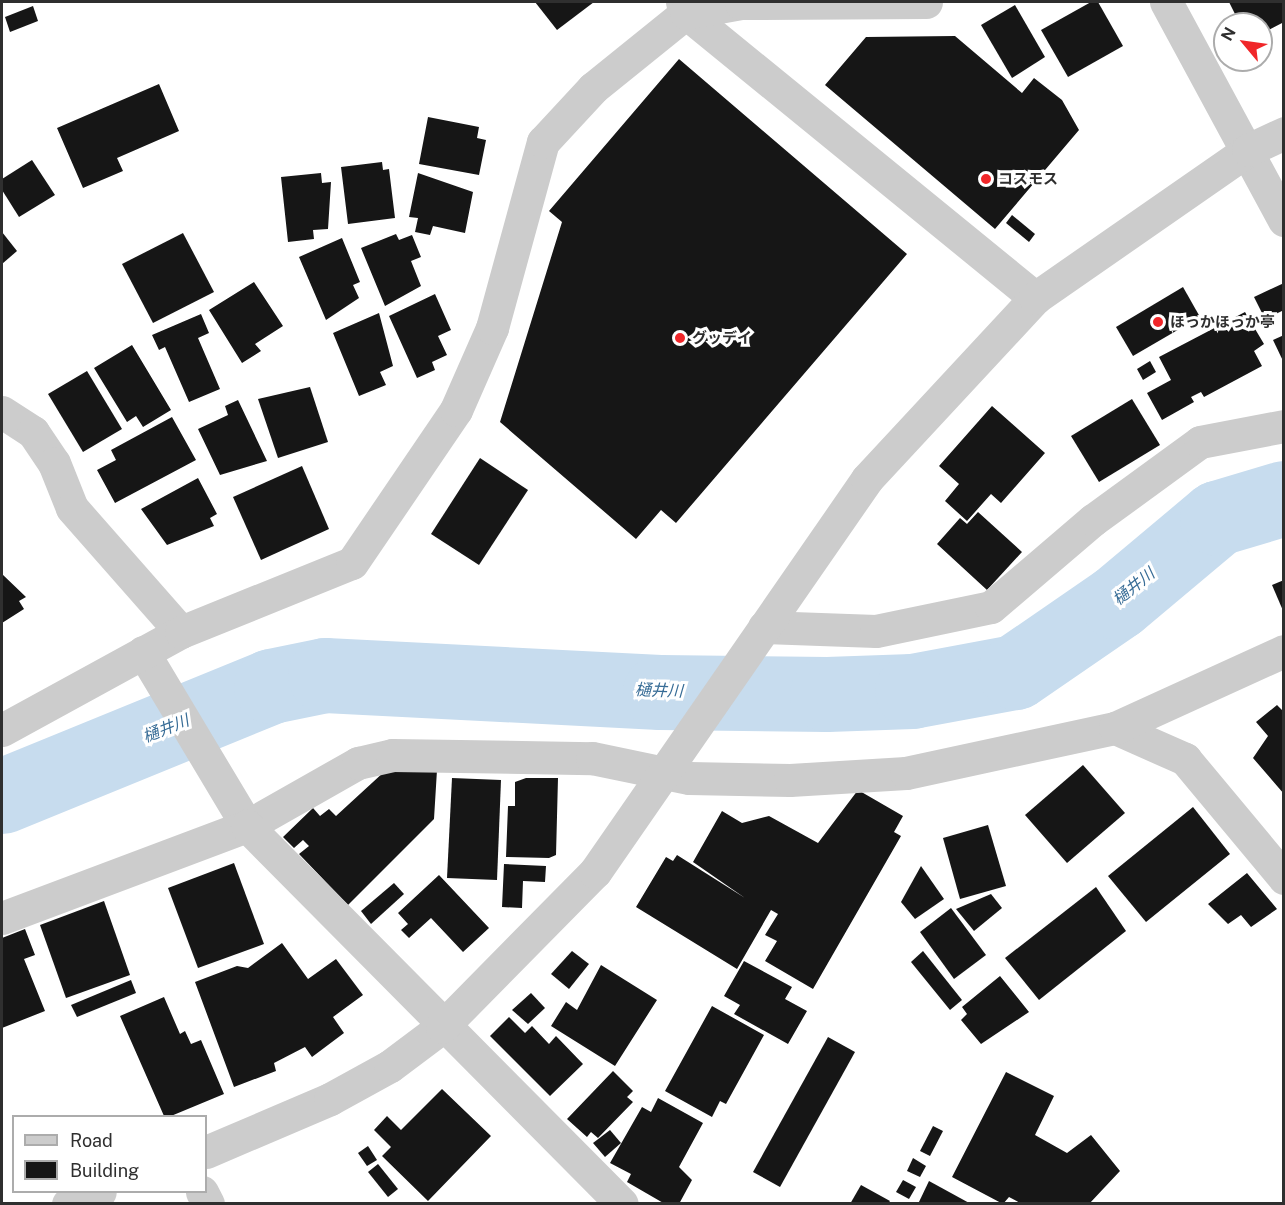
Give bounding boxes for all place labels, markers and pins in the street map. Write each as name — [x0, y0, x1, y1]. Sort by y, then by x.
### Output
place label: コスモス — [998, 170, 1058, 188]
marker: コスモス — [979, 172, 993, 186]
place label: ほっかほっか亭 — [1170, 313, 1275, 331]
marker: ほっかほっか亭 — [1151, 315, 1165, 329]
place label: グッデイ — [692, 329, 752, 347]
marker: グッデイ — [673, 331, 687, 345]

